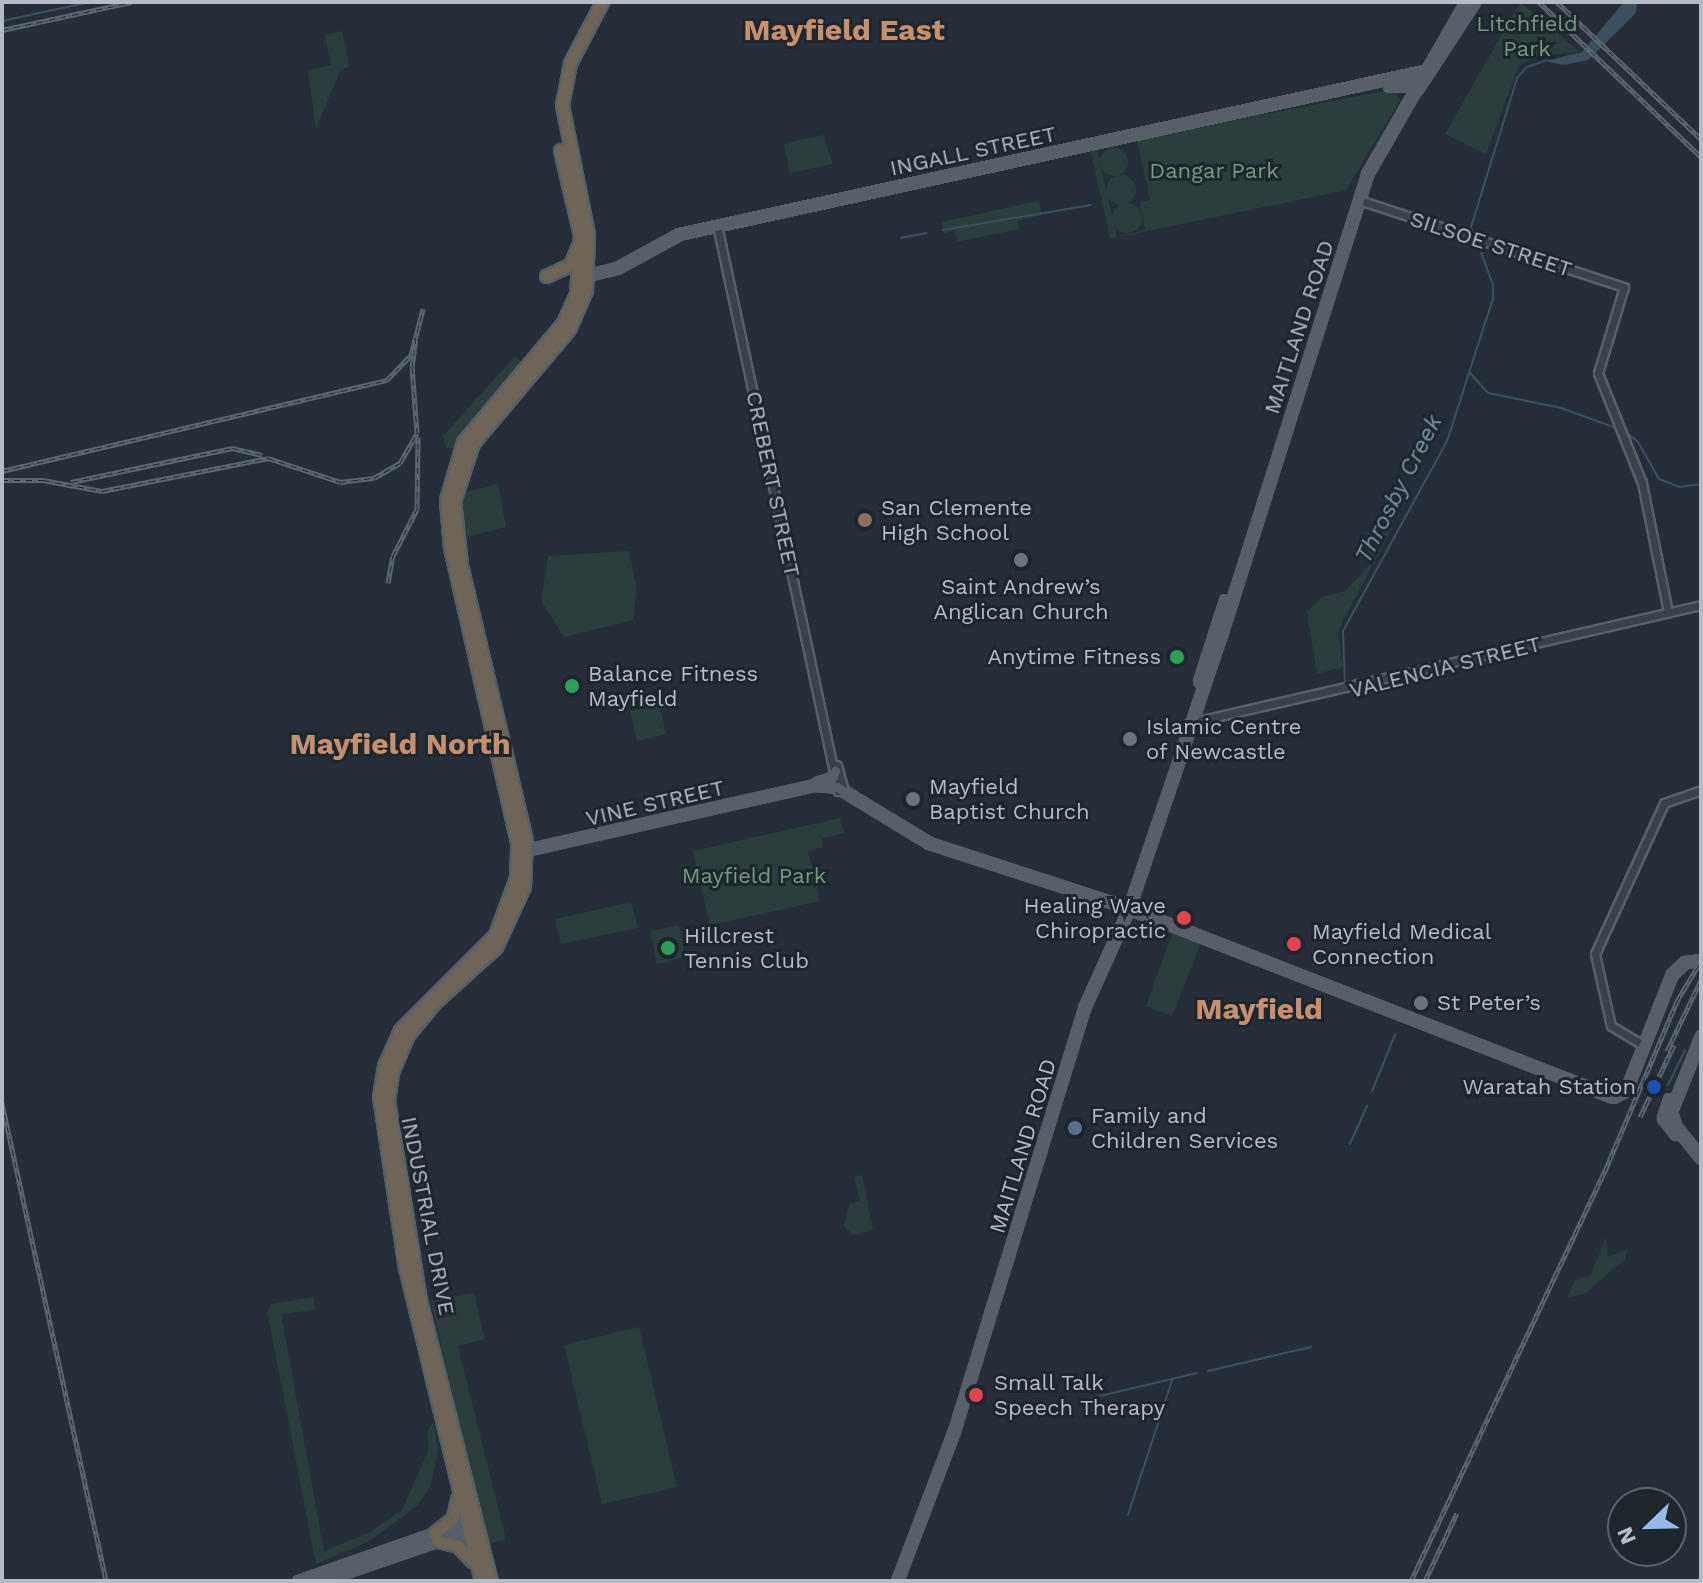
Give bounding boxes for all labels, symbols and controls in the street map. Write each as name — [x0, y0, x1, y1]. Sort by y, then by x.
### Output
park label: Litchfield Park — [1476, 10, 1578, 62]
district label: Mayfield East — [743, 12, 945, 48]
street label: INGALL STREET — [887, 120, 1059, 182]
park label: Dangar Park — [1149, 158, 1279, 184]
street label: SILSOE STREET — [1407, 205, 1575, 283]
street label: MAITLAND ROAD — [1258, 237, 1340, 417]
street label: CREBERT STREET — [740, 388, 806, 580]
water label: Throsby Creek — [1349, 410, 1449, 568]
place label: San Clemente High School — [881, 494, 1032, 546]
marker: San Clemente High School — [856, 511, 874, 529]
marker: Saint Andrew’s Anglican Church — [1012, 551, 1030, 569]
place label: Saint Andrew’s Anglican Church — [933, 573, 1109, 624]
street label: VALENCIA STREET — [1346, 630, 1544, 704]
place label: Anytime Fitness — [988, 644, 1161, 670]
marker: Anytime Fitness — [1168, 648, 1186, 666]
place label: Balance Fitness Mayfield — [588, 660, 758, 712]
marker: Balance Fitness Mayfield — [563, 677, 581, 695]
place label: Islamic Centre of Newcastle — [1146, 713, 1302, 764]
district label: Mayfield North — [290, 726, 510, 762]
marker: Islamic Centre of Newcastle — [1121, 730, 1139, 748]
place label: Mayfield Baptist Church — [929, 773, 1090, 824]
street label: VINE STREET — [583, 774, 727, 832]
marker: Mayfield Baptist Church — [904, 790, 922, 808]
park label: Mayfield Park — [682, 863, 826, 889]
place label: Healing Wave Chiropractic — [1023, 892, 1166, 944]
marker: Healing Wave Chiropractic — [1173, 907, 1195, 929]
place label: Mayfield Medical Connection — [1312, 918, 1491, 970]
place label: Hillcrest Tennis Club — [684, 922, 809, 974]
marker: Mayfield Medical Connection — [1283, 933, 1305, 955]
marker: Hillcrest Tennis Club — [659, 939, 677, 957]
place label: St Peter’s — [1437, 990, 1541, 1016]
district label: Mayfield — [1195, 991, 1323, 1027]
marker: St Peter’s — [1412, 994, 1430, 1012]
street label: MAITLAND ROAD — [984, 1056, 1062, 1236]
place label: Waratah Station — [1463, 1074, 1636, 1100]
marker: Waratah Station — [1643, 1076, 1665, 1098]
place label: Family and Children Services — [1091, 1102, 1278, 1154]
street label: INDUSTRIAL DRIVE — [396, 1114, 460, 1318]
marker: Family and Children Services — [1066, 1119, 1084, 1137]
place label: Small Talk Speech Therapy — [994, 1369, 1166, 1420]
marker: Small Talk Speech Therapy — [965, 1384, 987, 1406]
north arrow — [1607, 1487, 1687, 1567]
text: N — [1612, 1523, 1641, 1548]

